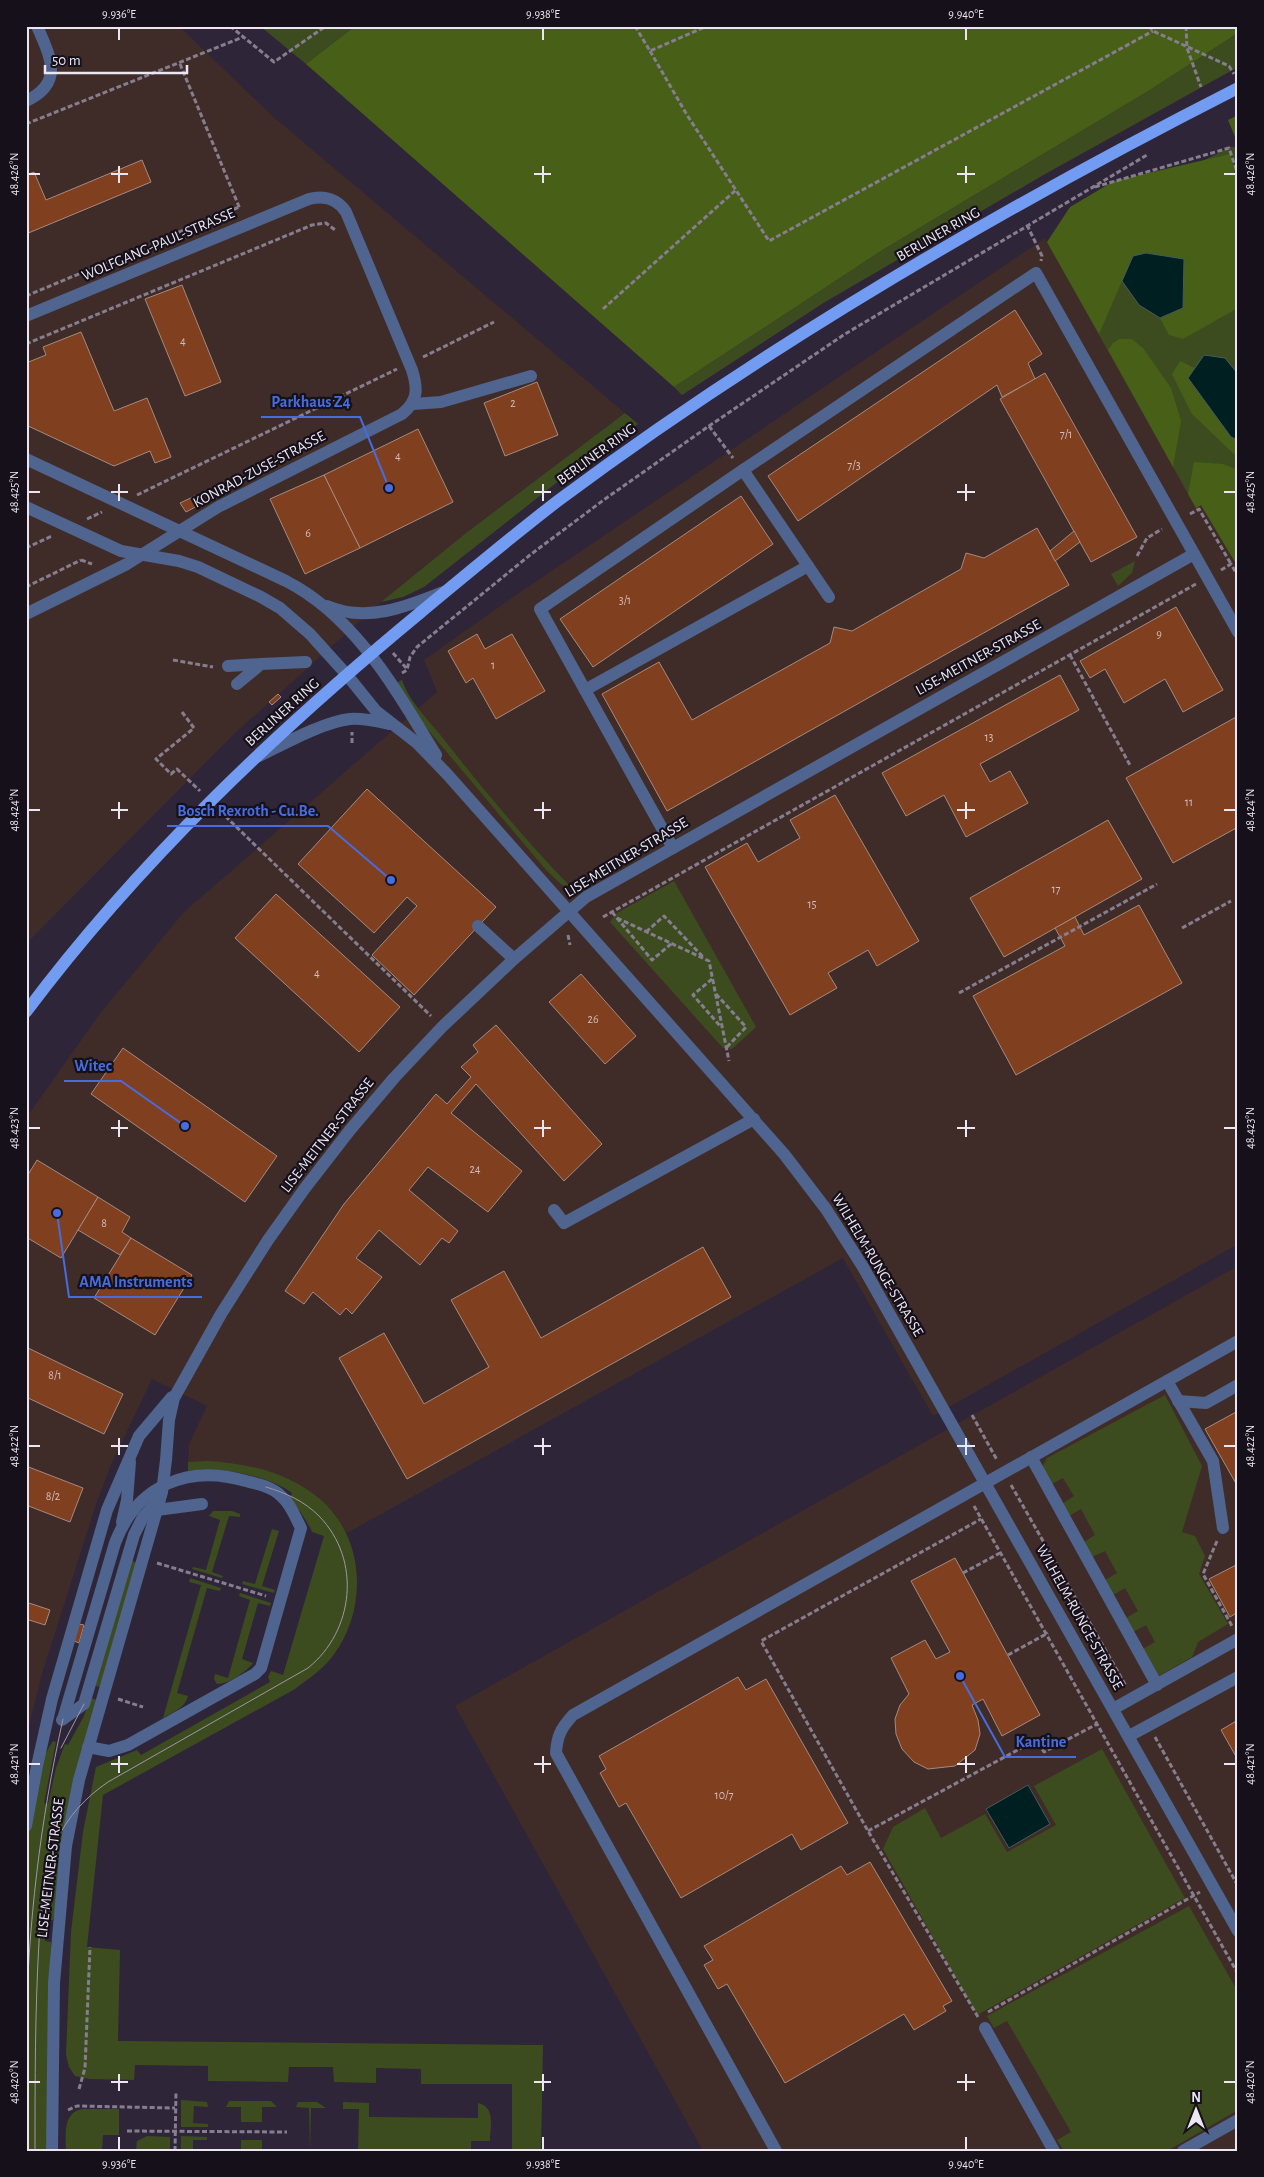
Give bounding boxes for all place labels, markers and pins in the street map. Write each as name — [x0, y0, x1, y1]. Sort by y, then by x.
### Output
callout: Parkhaus Z4 — [261, 386, 360, 417]
callout: Bosch Rexroth - Cu.Be. — [167, 795, 328, 826]
callout: Witec — [64, 1050, 121, 1081]
callout: AMA Instruments — [69, 1266, 202, 1297]
callout: Kantine — [1005, 1726, 1076, 1757]

